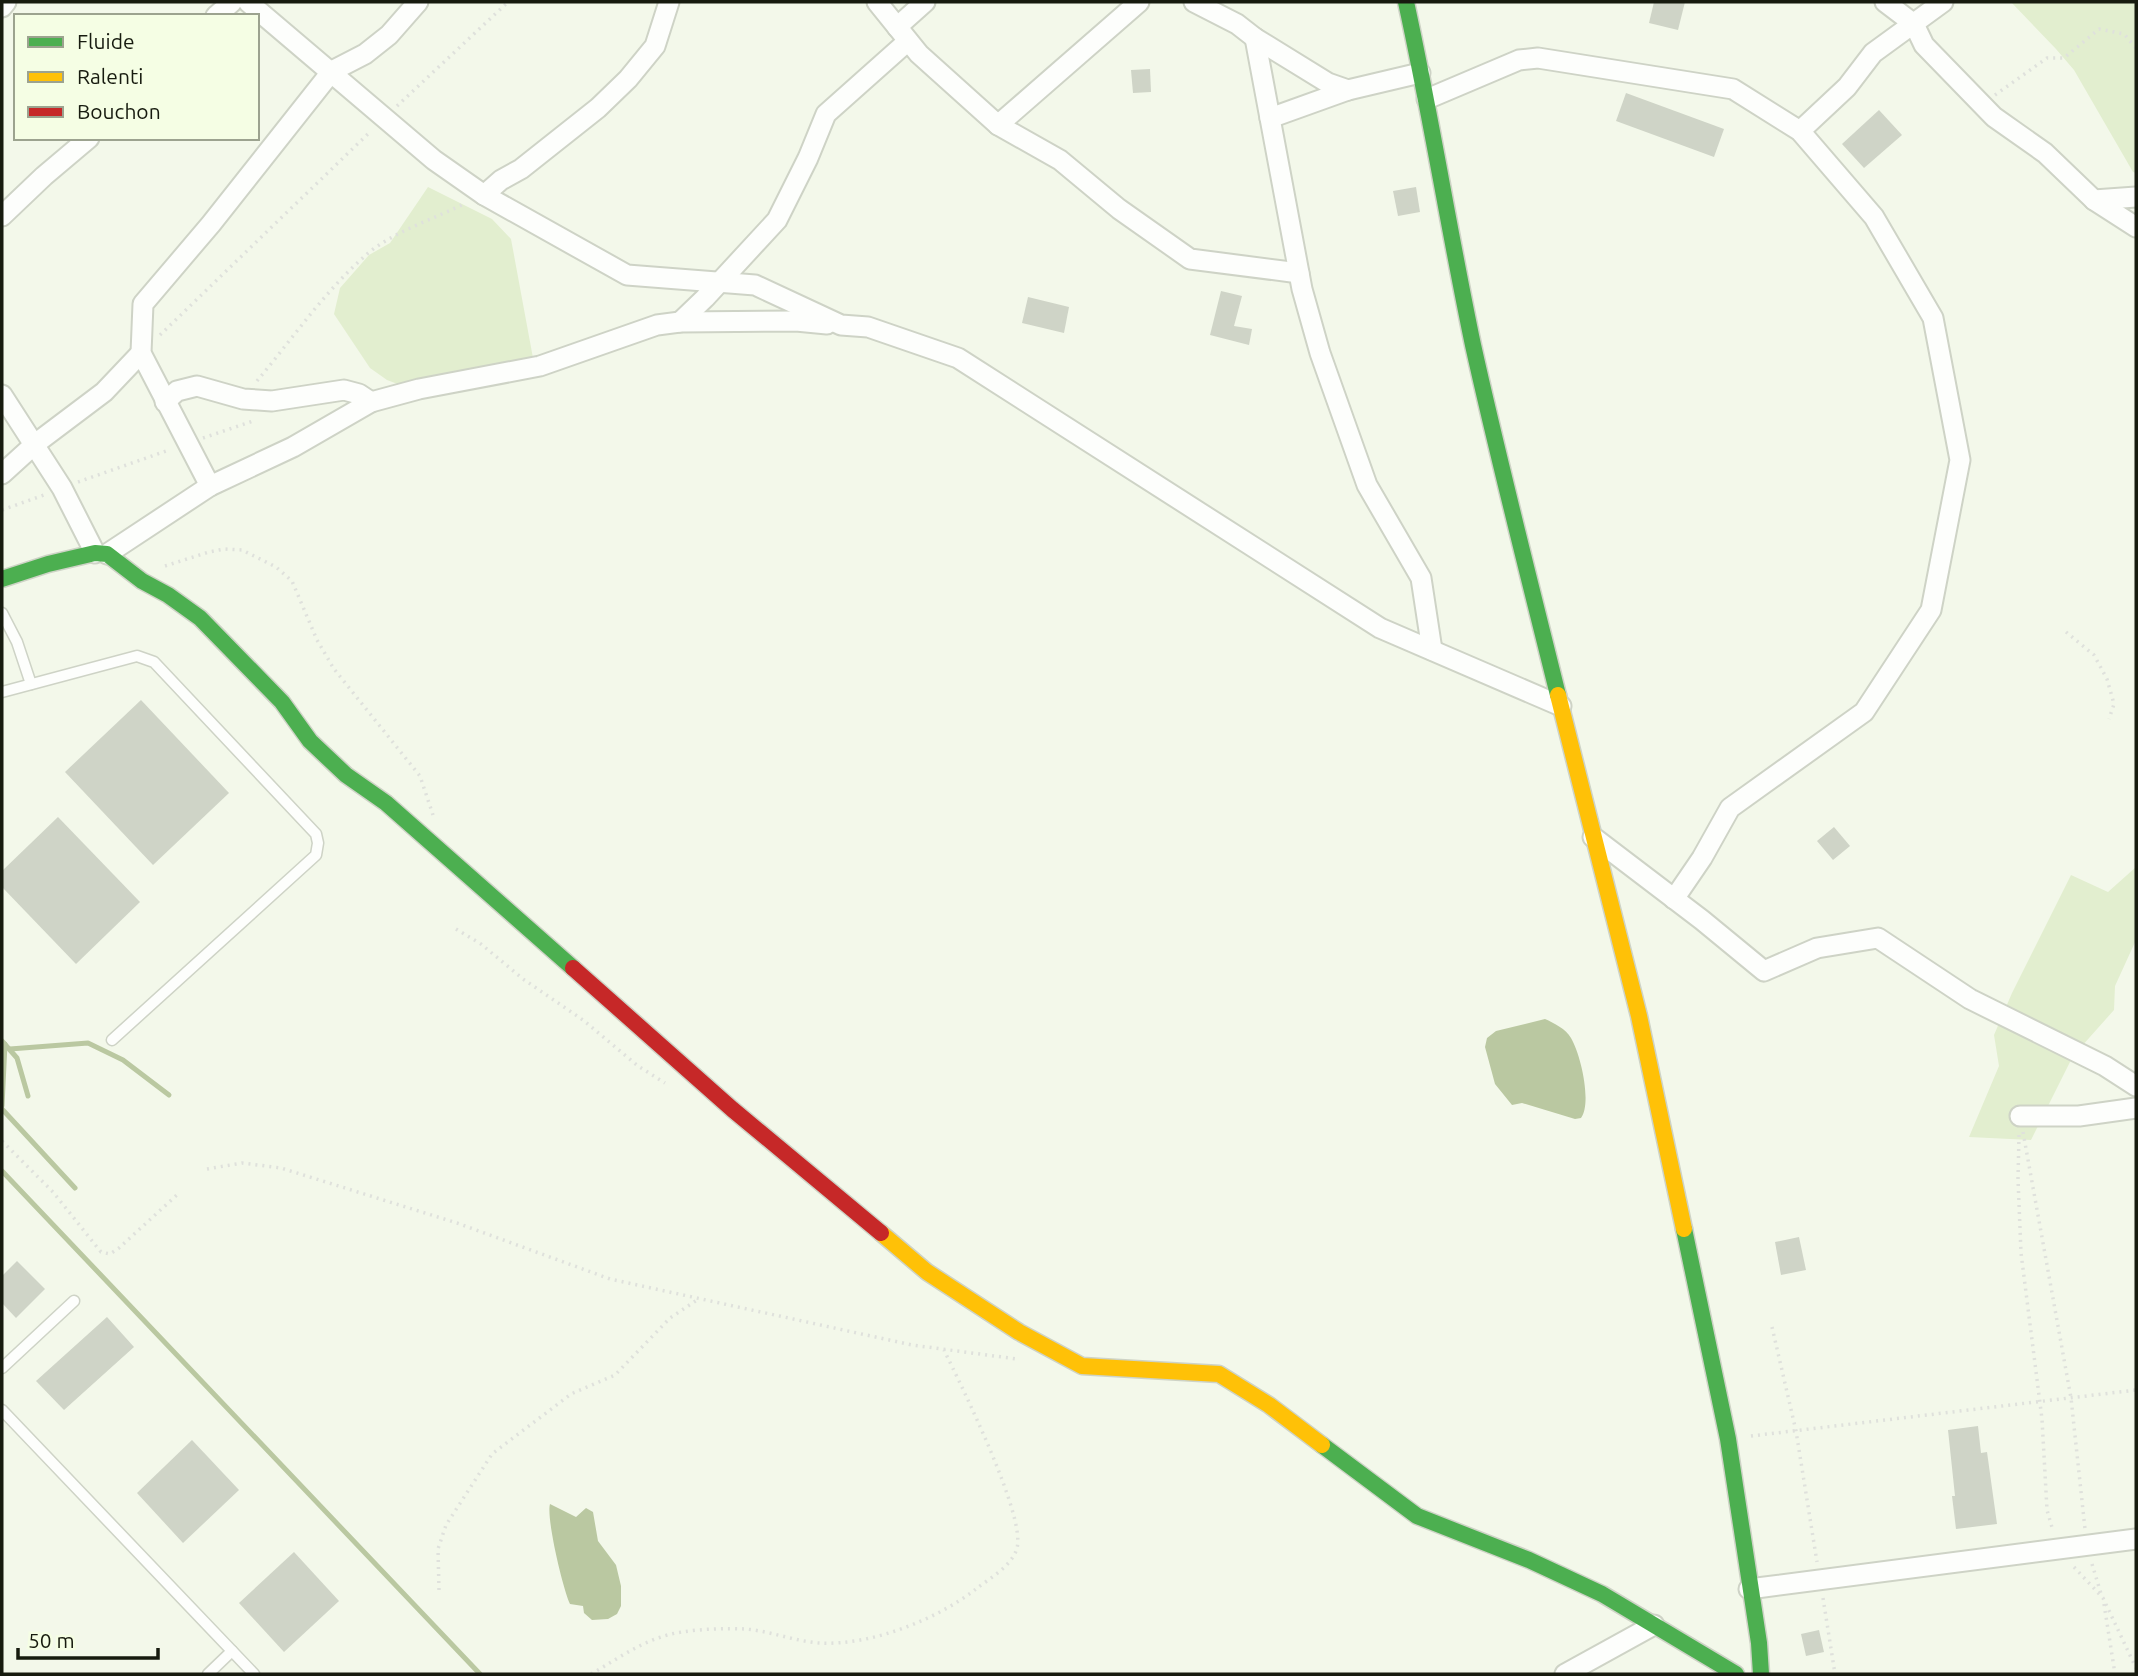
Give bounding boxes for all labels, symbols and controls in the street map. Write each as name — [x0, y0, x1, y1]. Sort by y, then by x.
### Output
legend — [14, 14, 259, 140]
text: Fluide — [77, 29, 135, 53]
text: Ralenti — [77, 64, 143, 88]
text: Bouchon — [77, 99, 161, 123]
scale bar — [18, 1616, 158, 1660]
text: 50 m — [28, 1628, 75, 1652]

